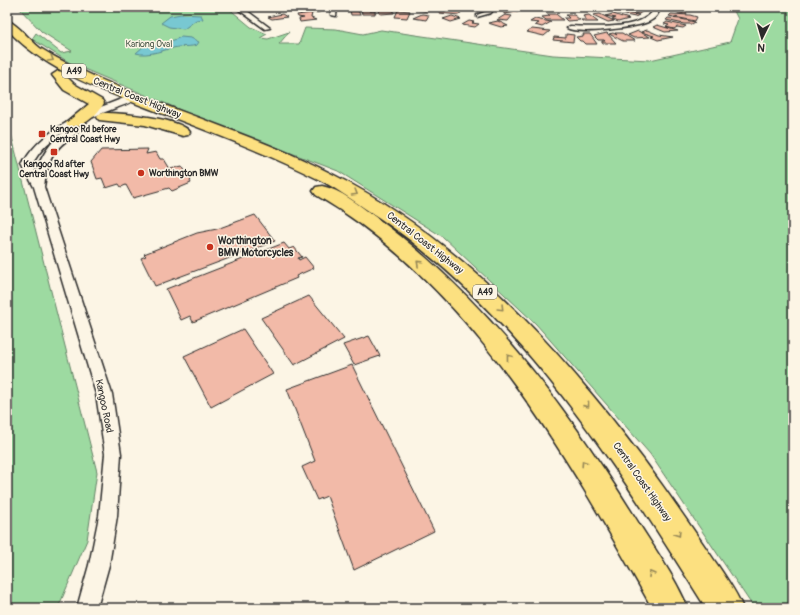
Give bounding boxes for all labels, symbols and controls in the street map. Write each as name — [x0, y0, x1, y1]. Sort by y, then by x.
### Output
north arrow — [742, 18, 782, 58]
park label: Kariong Oval — [126, 39, 172, 50]
text: N — [756, 41, 765, 54]
one-way arrow — [47, 55, 54, 62]
road number: A49 — [62, 64, 86, 78]
street label: Central Coast Highway — [91, 75, 183, 121]
place label: Kangoo Rd before Central Coast Hwy — [50, 124, 120, 145]
marker: Kangoo Rd before Central Coast Hwy — [37, 129, 47, 139]
marker: Kangoo Rd after Central Coast Hwy — [49, 147, 59, 157]
place label: Kangoo Rd after Central Coast Hwy — [19, 159, 89, 180]
marker: Worthington BMW — [136, 168, 146, 178]
place label: Worthington BMW — [149, 168, 219, 179]
one-way arrow — [351, 189, 358, 196]
street label: Central Coast Highway — [384, 209, 466, 277]
place label: Worthington BMW Motorcycles — [218, 235, 294, 259]
marker: Worthington BMW Motorcycles — [205, 242, 215, 252]
one-way arrow — [416, 261, 424, 268]
road number: A49 — [473, 285, 497, 299]
one-way arrow — [496, 303, 504, 311]
one-way arrow — [506, 355, 513, 362]
street label: Kangoo Road — [92, 378, 116, 434]
one-way arrow — [582, 400, 589, 408]
street label: Central Coast Highway — [610, 440, 674, 524]
one-way arrow — [581, 460, 589, 467]
one-way arrow — [673, 530, 681, 537]
one-way arrow — [649, 571, 656, 578]

